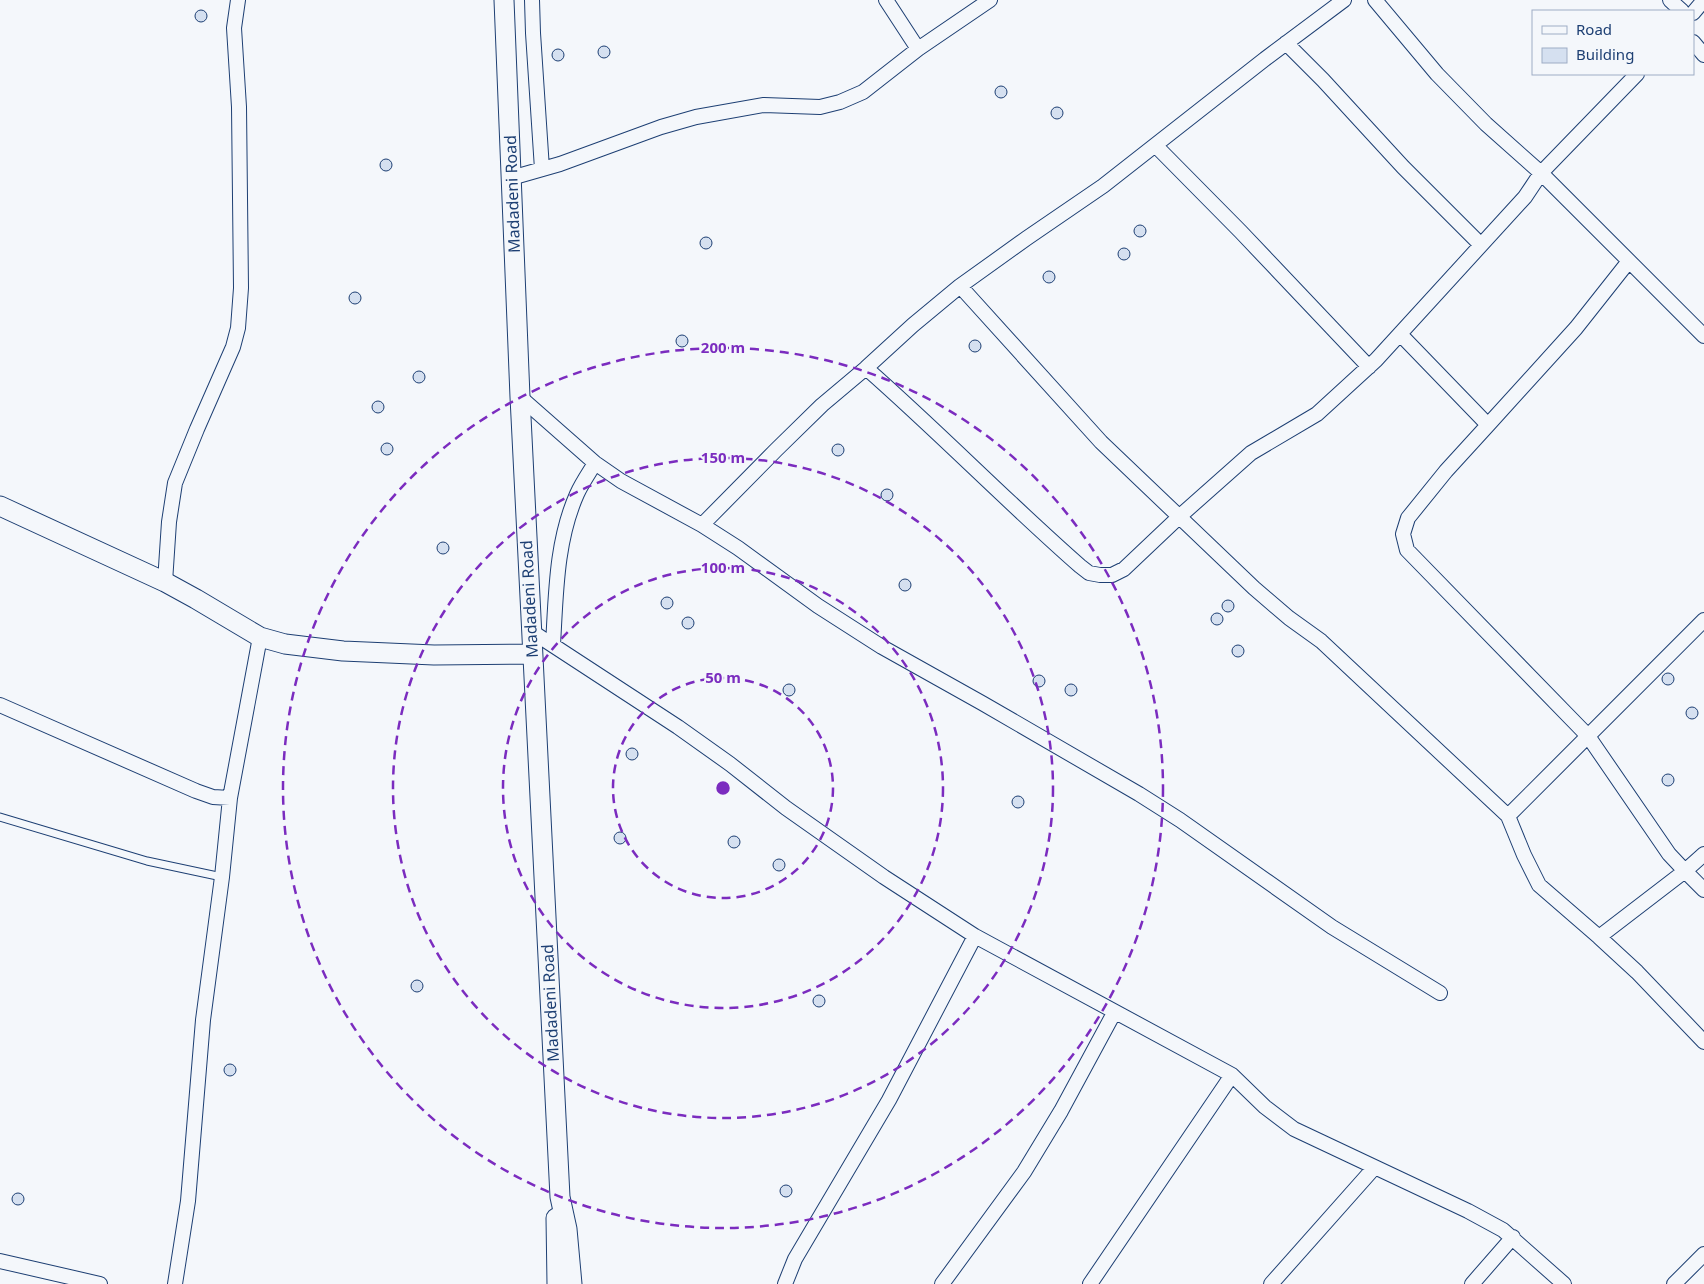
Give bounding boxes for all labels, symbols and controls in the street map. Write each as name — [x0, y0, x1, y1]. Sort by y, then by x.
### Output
legend — [1532, 10, 1694, 75]
text: Road — [1576, 19, 1612, 39]
text: Building — [1576, 44, 1634, 64]
street label: Madadeni Road — [499, 135, 525, 253]
text: 200 m — [701, 337, 745, 357]
text: 150 m — [701, 447, 745, 467]
street label: Madadeni Road — [515, 540, 543, 658]
text: 100 m — [701, 557, 745, 577]
text: 50 m — [705, 667, 741, 687]
centre of rings — [714, 779, 732, 797]
street label: Madadeni Road — [536, 944, 564, 1062]

